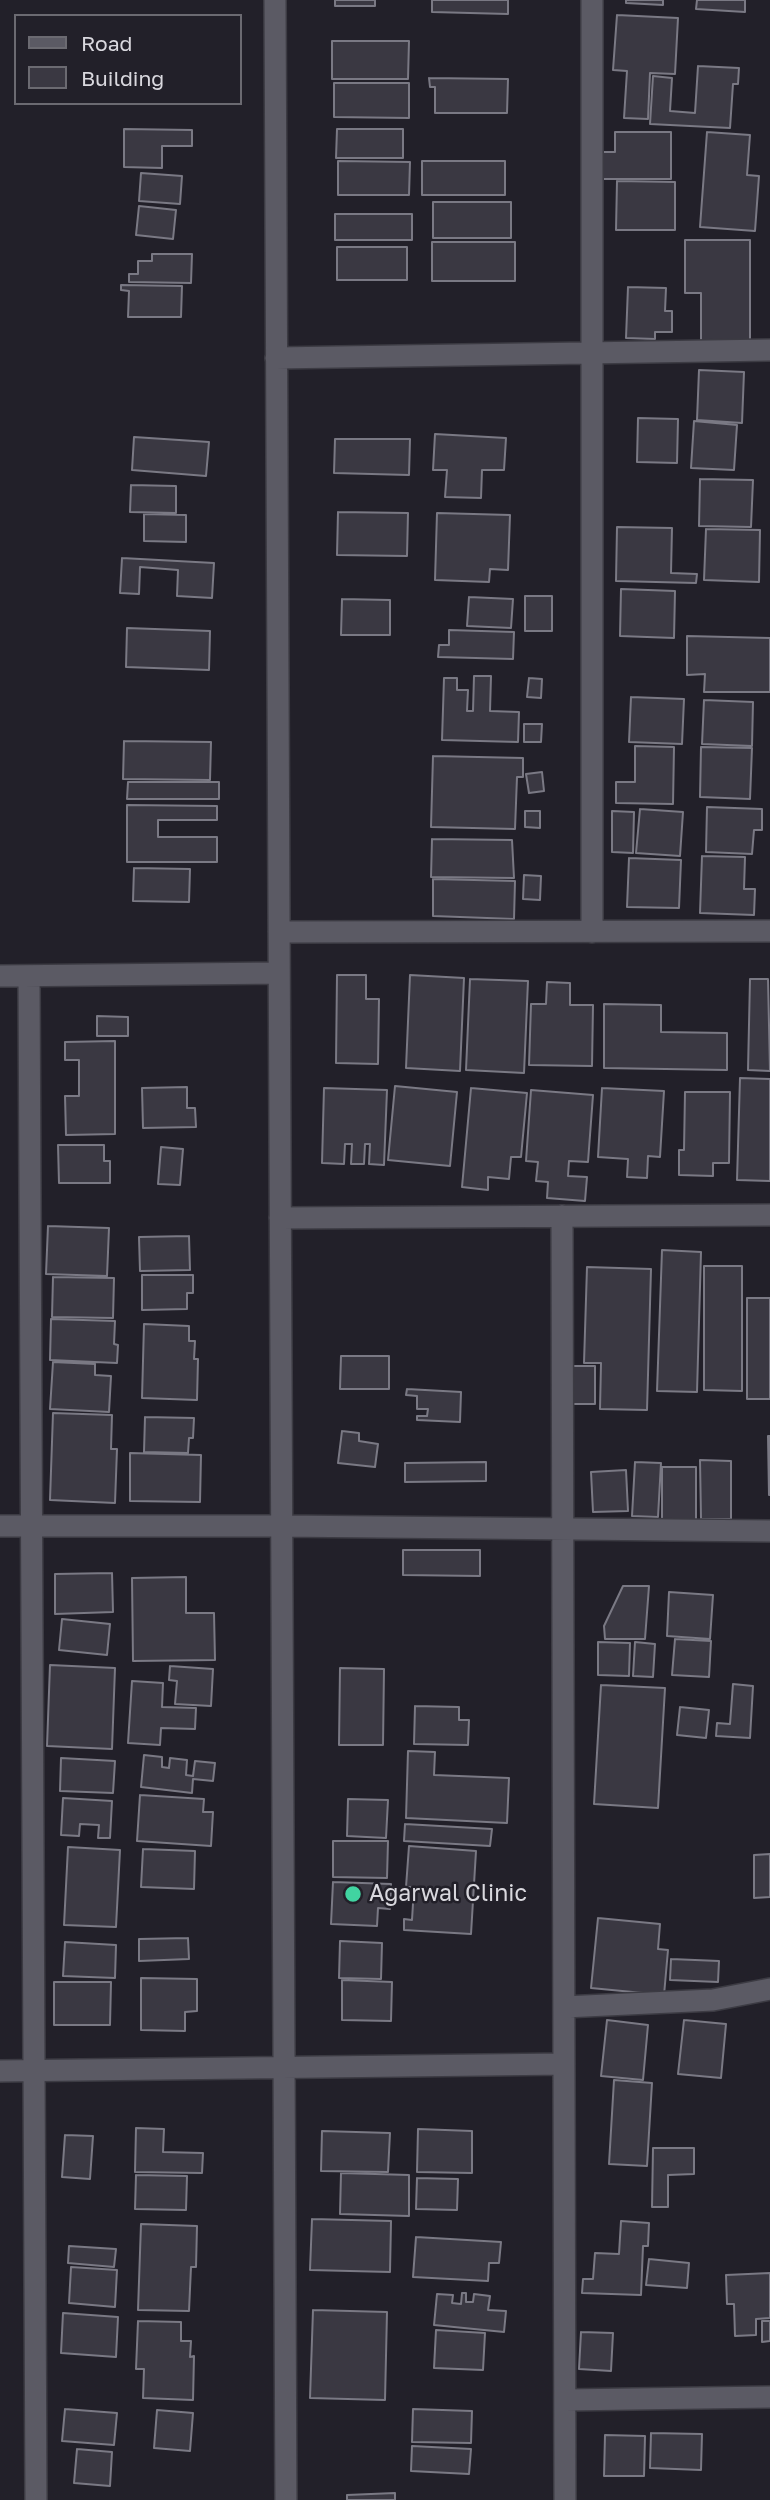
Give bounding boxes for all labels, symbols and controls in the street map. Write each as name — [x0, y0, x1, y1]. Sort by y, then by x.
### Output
legend — [14, 14, 242, 105]
text: Road — [81, 30, 132, 56]
text: Building — [81, 65, 164, 91]
place label: Agarwal Clinic — [369, 1880, 527, 1908]
marker: Agarwal Clinic — [343, 1884, 363, 1904]

